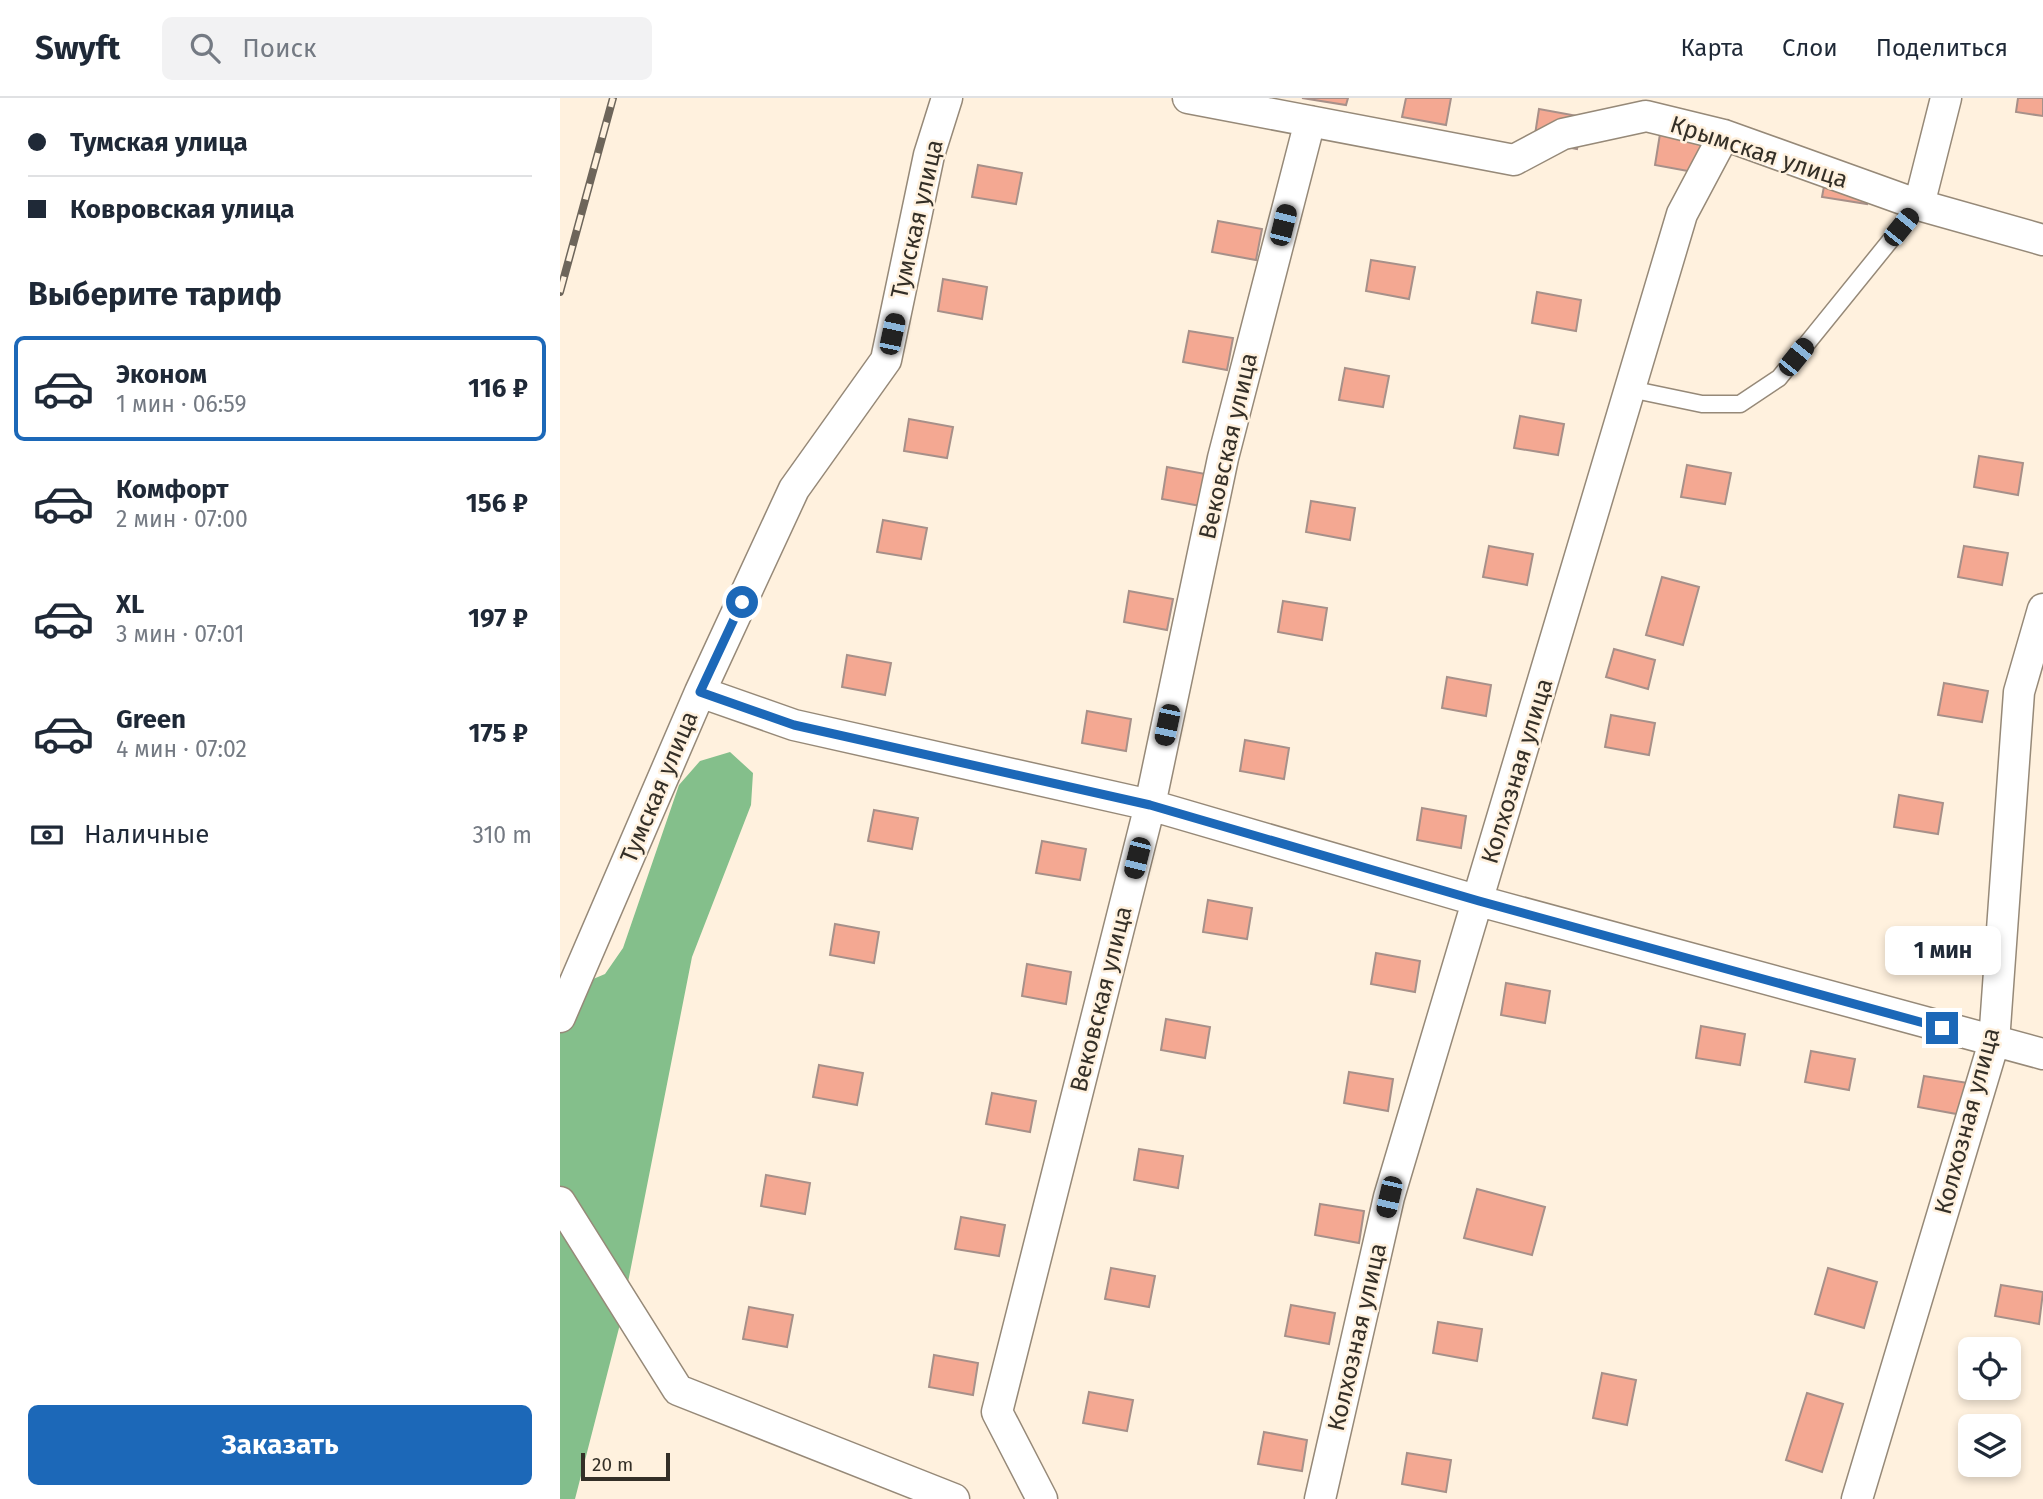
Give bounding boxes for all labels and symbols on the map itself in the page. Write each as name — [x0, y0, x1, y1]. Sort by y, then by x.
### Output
street label: Крымская улица — [1667, 110, 1851, 194]
street label: Тумская улица — [885, 137, 949, 301]
car — [1268, 202, 1299, 248]
car — [1880, 204, 1923, 250]
car — [878, 311, 907, 357]
car — [1775, 334, 1818, 380]
street label: Вековская улица — [1193, 350, 1263, 542]
route start — [726, 586, 758, 618]
street label: Колхозная улица — [1476, 675, 1558, 867]
car — [1153, 702, 1182, 748]
street label: Тумская улица — [614, 707, 704, 867]
car — [1122, 835, 1153, 881]
street label: Вековская улица — [1064, 903, 1138, 1095]
callout: 1 мин — [1884, 926, 2000, 976]
route end — [1926, 1012, 1958, 1044]
street label: Колхозная улица — [1929, 1025, 2005, 1217]
car — [1375, 1174, 1404, 1220]
street label: Колхозная улица — [1322, 1240, 1392, 1434]
scale bar — [581, 1450, 670, 1482]

